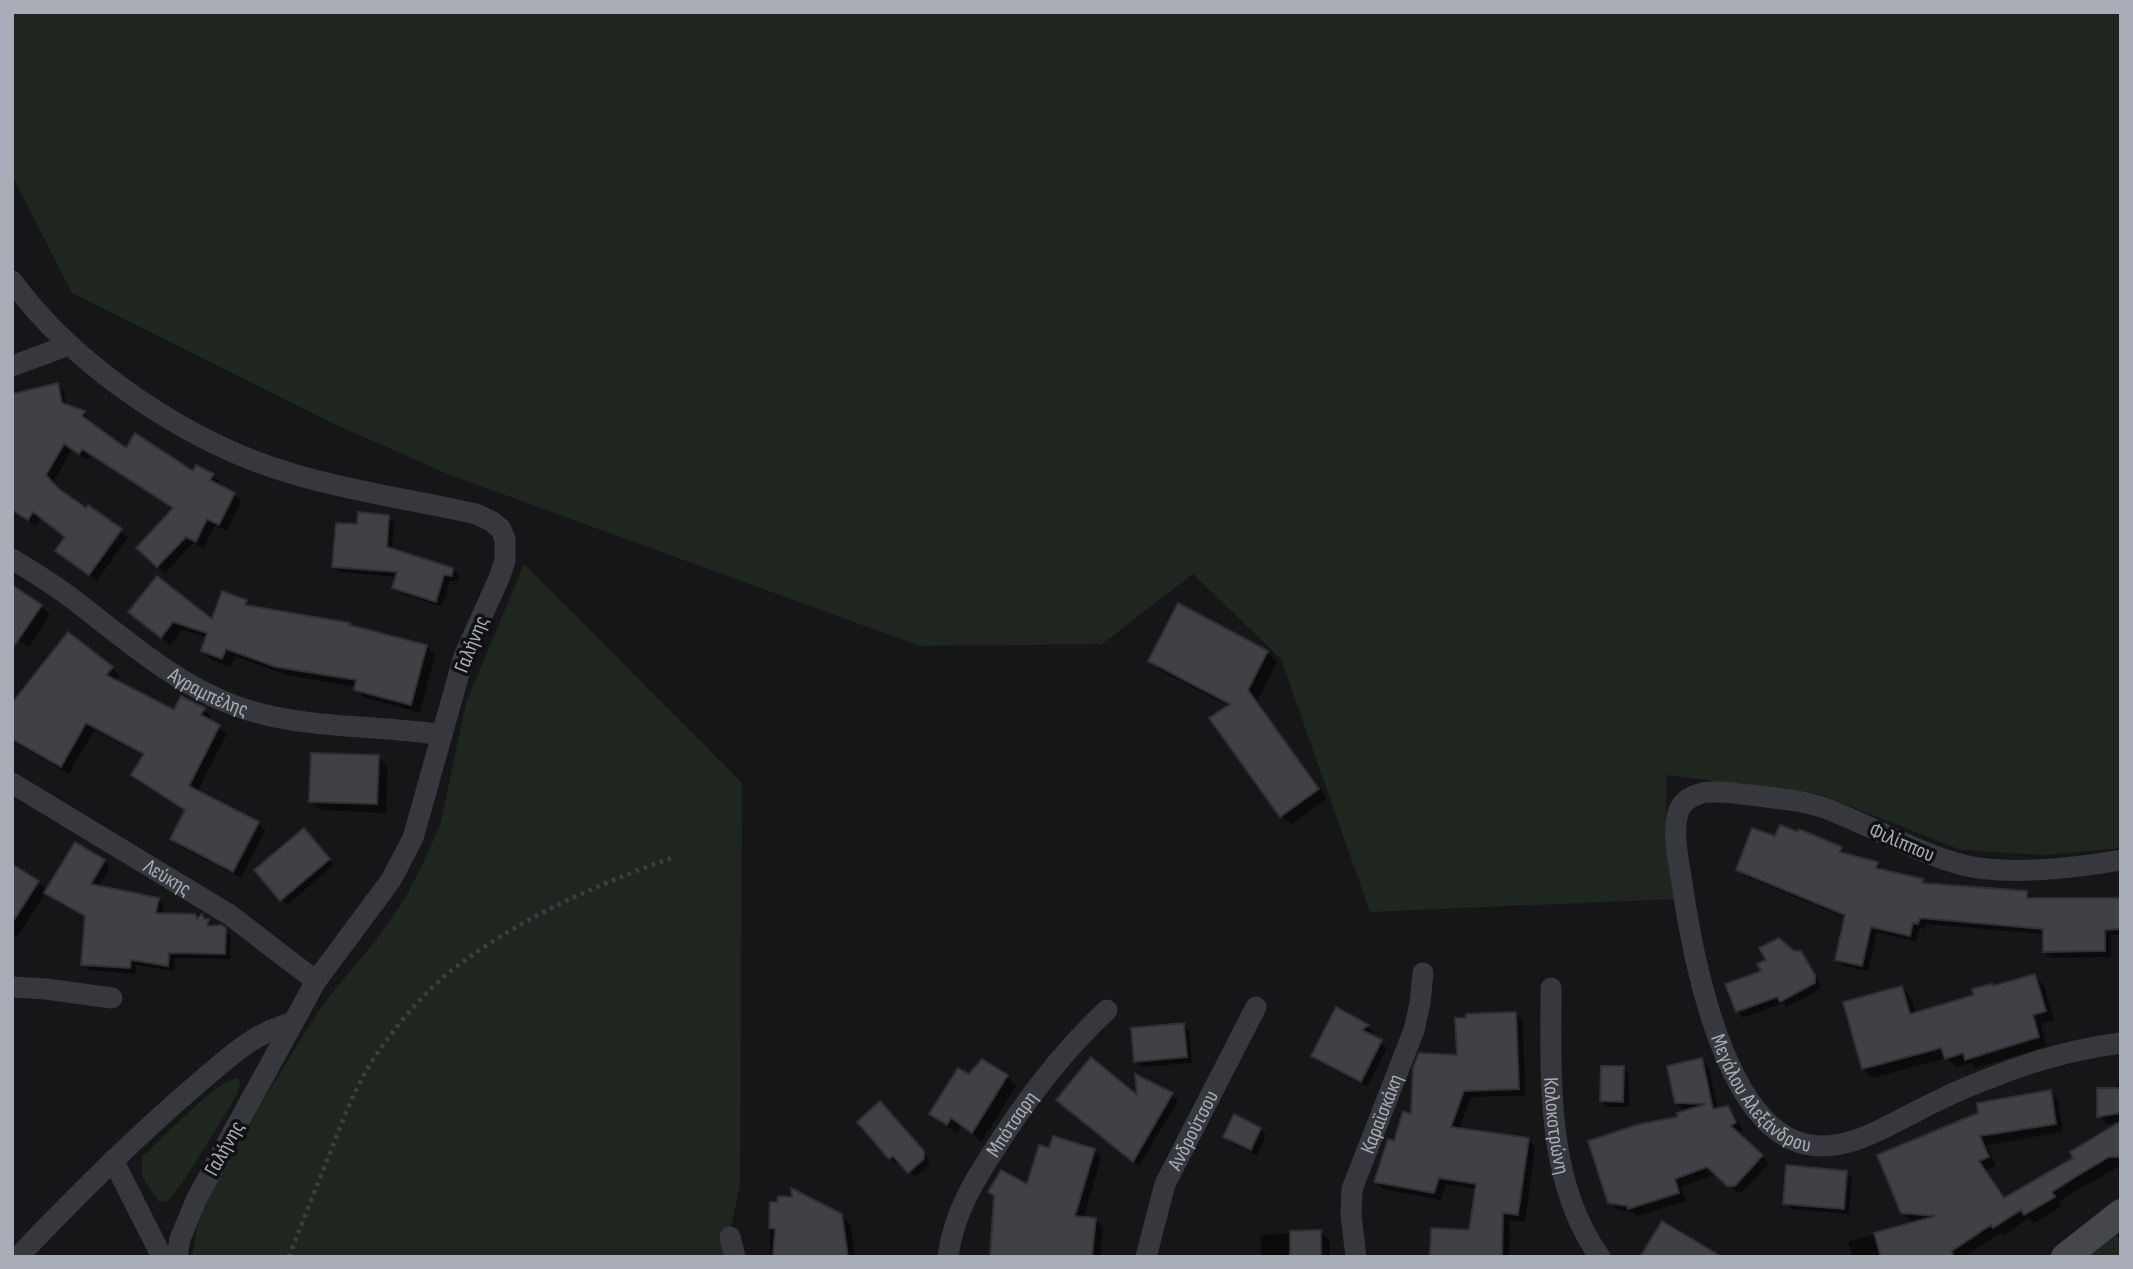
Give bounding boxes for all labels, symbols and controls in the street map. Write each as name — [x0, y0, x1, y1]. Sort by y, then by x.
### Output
street label: Γαλήνης — [449, 612, 494, 676]
street label: Αγραμπέλης — [163, 662, 251, 722]
street label: Φιλίππου — [1865, 818, 1938, 867]
street label: Λεύκης — [138, 853, 196, 902]
street label: Μεγάλου Αλεξάνδρου — [1705, 1031, 1813, 1158]
street label: Καραϊσκάκη — [1355, 1071, 1409, 1157]
street label: Κολοκοτρώνη — [1538, 1077, 1575, 1177]
street label: Μπότσαρη — [981, 1086, 1043, 1162]
street label: Ανδρούτσου — [1162, 1086, 1224, 1175]
street label: Γαλήνης — [199, 1116, 250, 1180]

